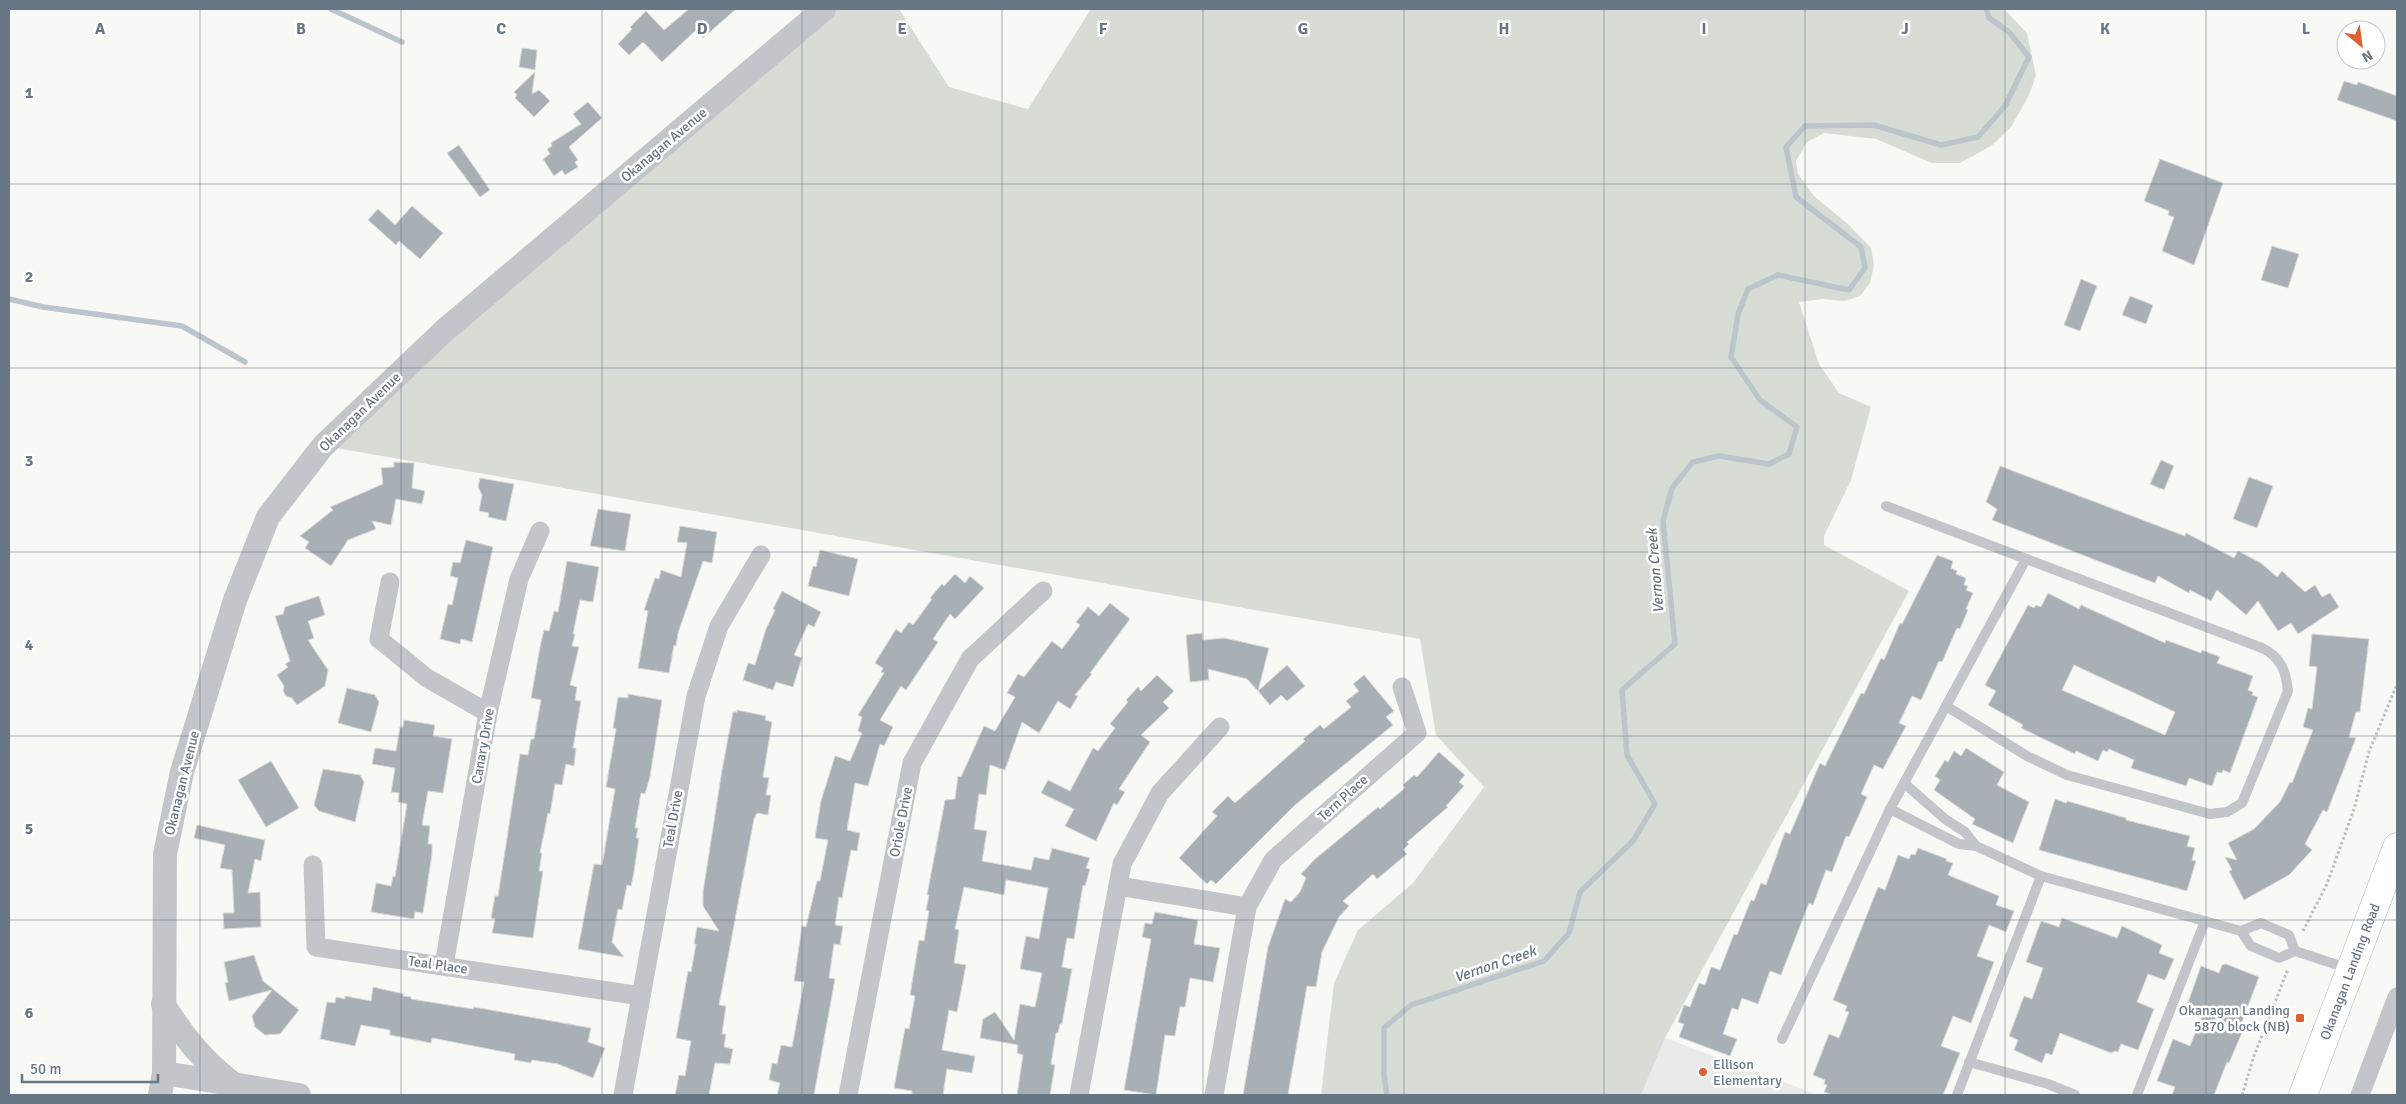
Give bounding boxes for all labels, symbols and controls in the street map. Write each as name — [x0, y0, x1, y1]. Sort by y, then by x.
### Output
text: A — [95, 19, 106, 39]
text: B — [296, 19, 306, 39]
text: C — [496, 19, 506, 39]
text: D — [697, 19, 708, 39]
text: E — [897, 19, 907, 39]
text: F — [1099, 19, 1108, 39]
text: G — [1298, 19, 1308, 39]
text: H — [1499, 19, 1509, 39]
text: I — [1701, 19, 1707, 39]
text: J — [1901, 19, 1909, 39]
text: K — [2100, 19, 2110, 39]
text: L — [2302, 19, 2311, 39]
north arrow — [2336, 20, 2386, 70]
text: N — [2359, 46, 2375, 66]
text: 1 — [25, 83, 34, 103]
street label: Okanagan Avenue — [618, 104, 710, 186]
text: 2 — [25, 267, 33, 287]
street label: Okanagan Avenue — [316, 369, 404, 455]
text: 3 — [25, 451, 33, 471]
water label: Vernon Creek — [1642, 526, 1668, 614]
text: 4 — [25, 635, 34, 655]
street label: Canary Drive — [468, 707, 498, 785]
street label: Okanagan Avenue — [161, 729, 203, 837]
street label: Tern Place — [1315, 771, 1371, 825]
street label: Oriole Drive — [886, 785, 916, 859]
street label: Teal Drive — [660, 789, 686, 849]
text: 5 — [25, 819, 33, 839]
street label: Okanagan Landing Road — [2316, 901, 2383, 1042]
water label: Vernon Creek — [1452, 941, 1540, 986]
street label: Teal Place — [407, 952, 469, 978]
place label: Okanagan Landing 5870 block (NB) — [2179, 1002, 2290, 1035]
text: 6 — [25, 1003, 34, 1023]
marker: Okanagan Landing 5870 block (NB) — [2294, 1012, 2306, 1024]
scale bar — [22, 1052, 159, 1084]
place label: Ellison Elementary — [1713, 1056, 1782, 1089]
text: 50 m — [30, 1060, 61, 1078]
marker: Ellison Elementary — [1697, 1066, 1709, 1078]

